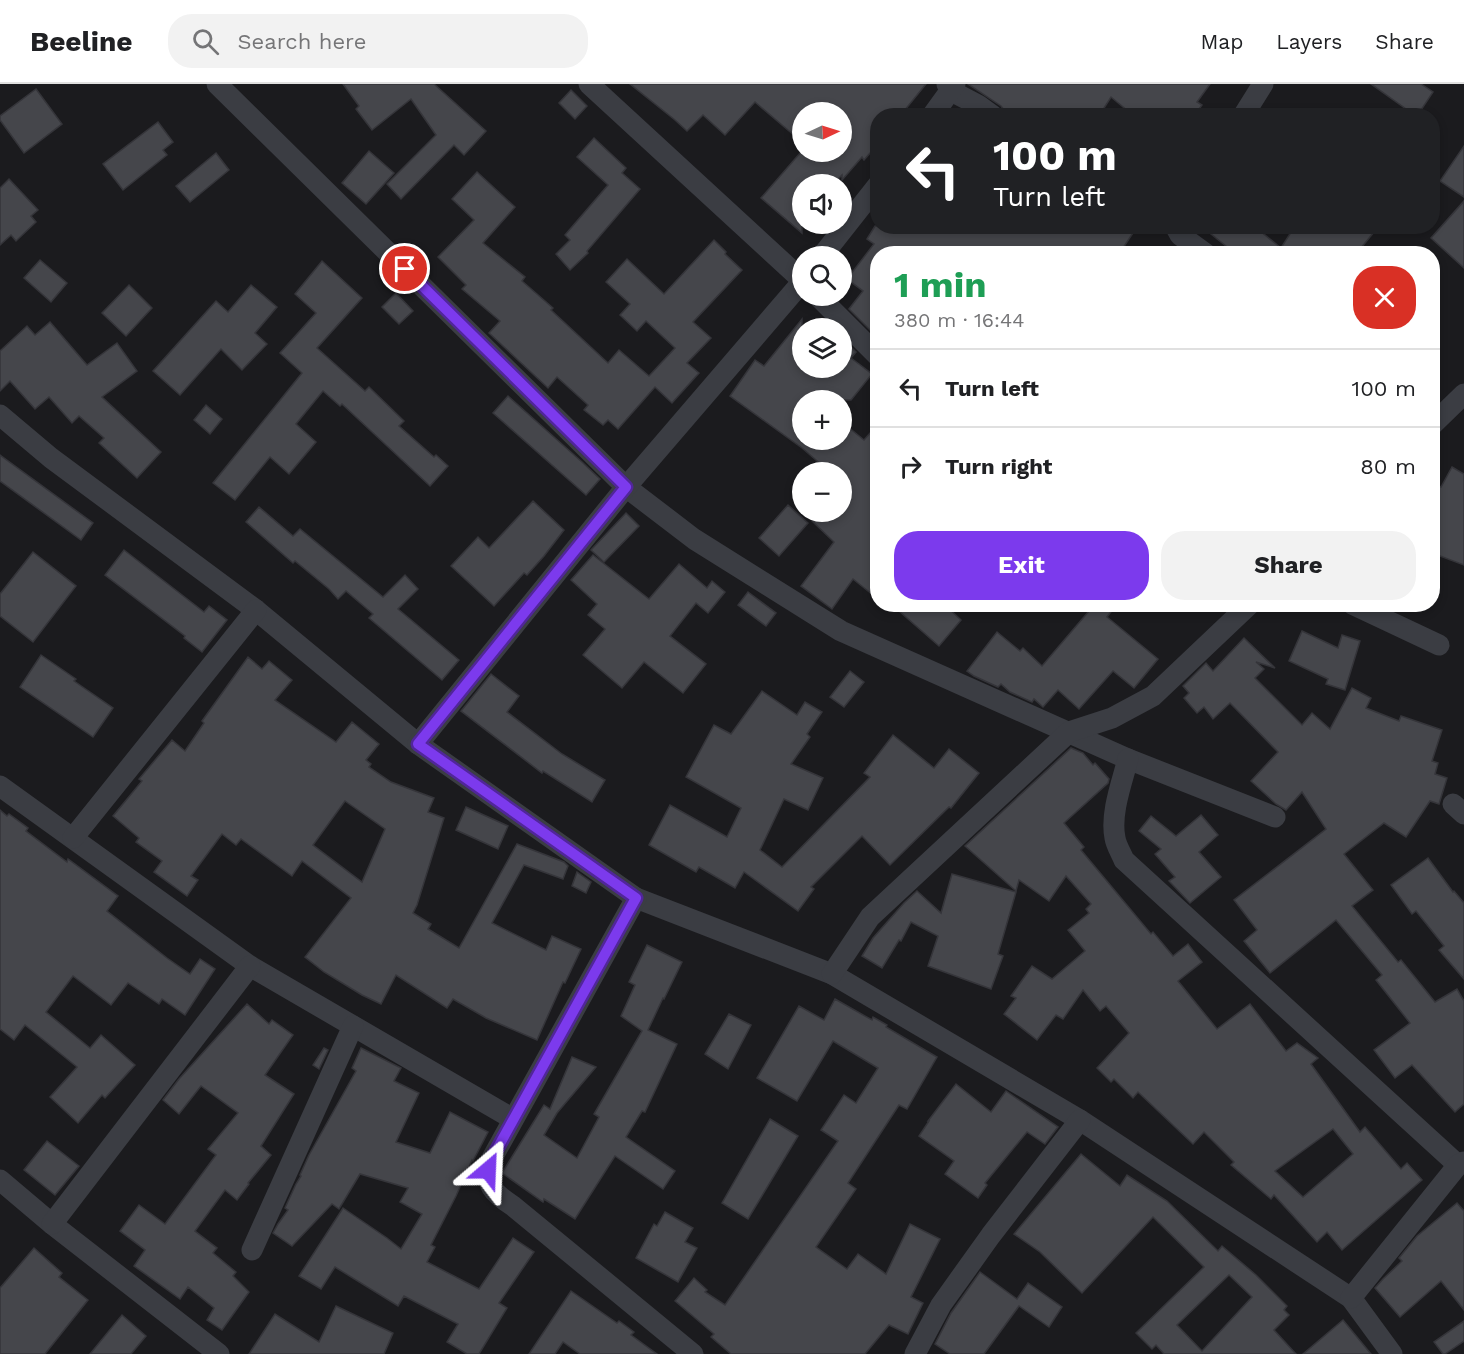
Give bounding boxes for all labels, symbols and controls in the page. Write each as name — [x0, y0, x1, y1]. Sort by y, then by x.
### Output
search box — [168, 14, 588, 68]
text: Beeline — [30, 25, 132, 58]
icon: search — [189, 25, 222, 58]
text: Search here — [237, 29, 366, 54]
text: Map — [1200, 29, 1243, 54]
text: Layers — [1276, 29, 1342, 54]
text: Share — [1375, 29, 1434, 54]
north arrow — [792, 102, 852, 162]
map controls — [792, 102, 852, 522]
text: 100 m — [993, 131, 1117, 180]
icon: left — [894, 132, 972, 210]
button: sound — [792, 174, 852, 234]
text: Turn left — [993, 181, 1105, 213]
pin — [379, 243, 430, 294]
button: search — [792, 246, 852, 306]
icon: arrive — [388, 252, 421, 285]
text: 1 min — [894, 264, 986, 306]
button: close — [1353, 266, 1416, 329]
text: 380 m · 16:44 — [894, 308, 1024, 332]
button: layers — [792, 318, 852, 378]
icon: left — [894, 372, 927, 405]
text: Turn left — [945, 376, 1039, 401]
text: 100 m — [1352, 376, 1416, 401]
button: + — [792, 390, 852, 450]
icon: right — [894, 450, 927, 483]
text: Turn right — [945, 454, 1052, 479]
text: 80 m — [1360, 454, 1416, 479]
button: − — [792, 462, 852, 522]
button: Exit — [894, 531, 1149, 600]
button: Share — [1161, 531, 1416, 600]
position arrow — [456, 1138, 520, 1202]

